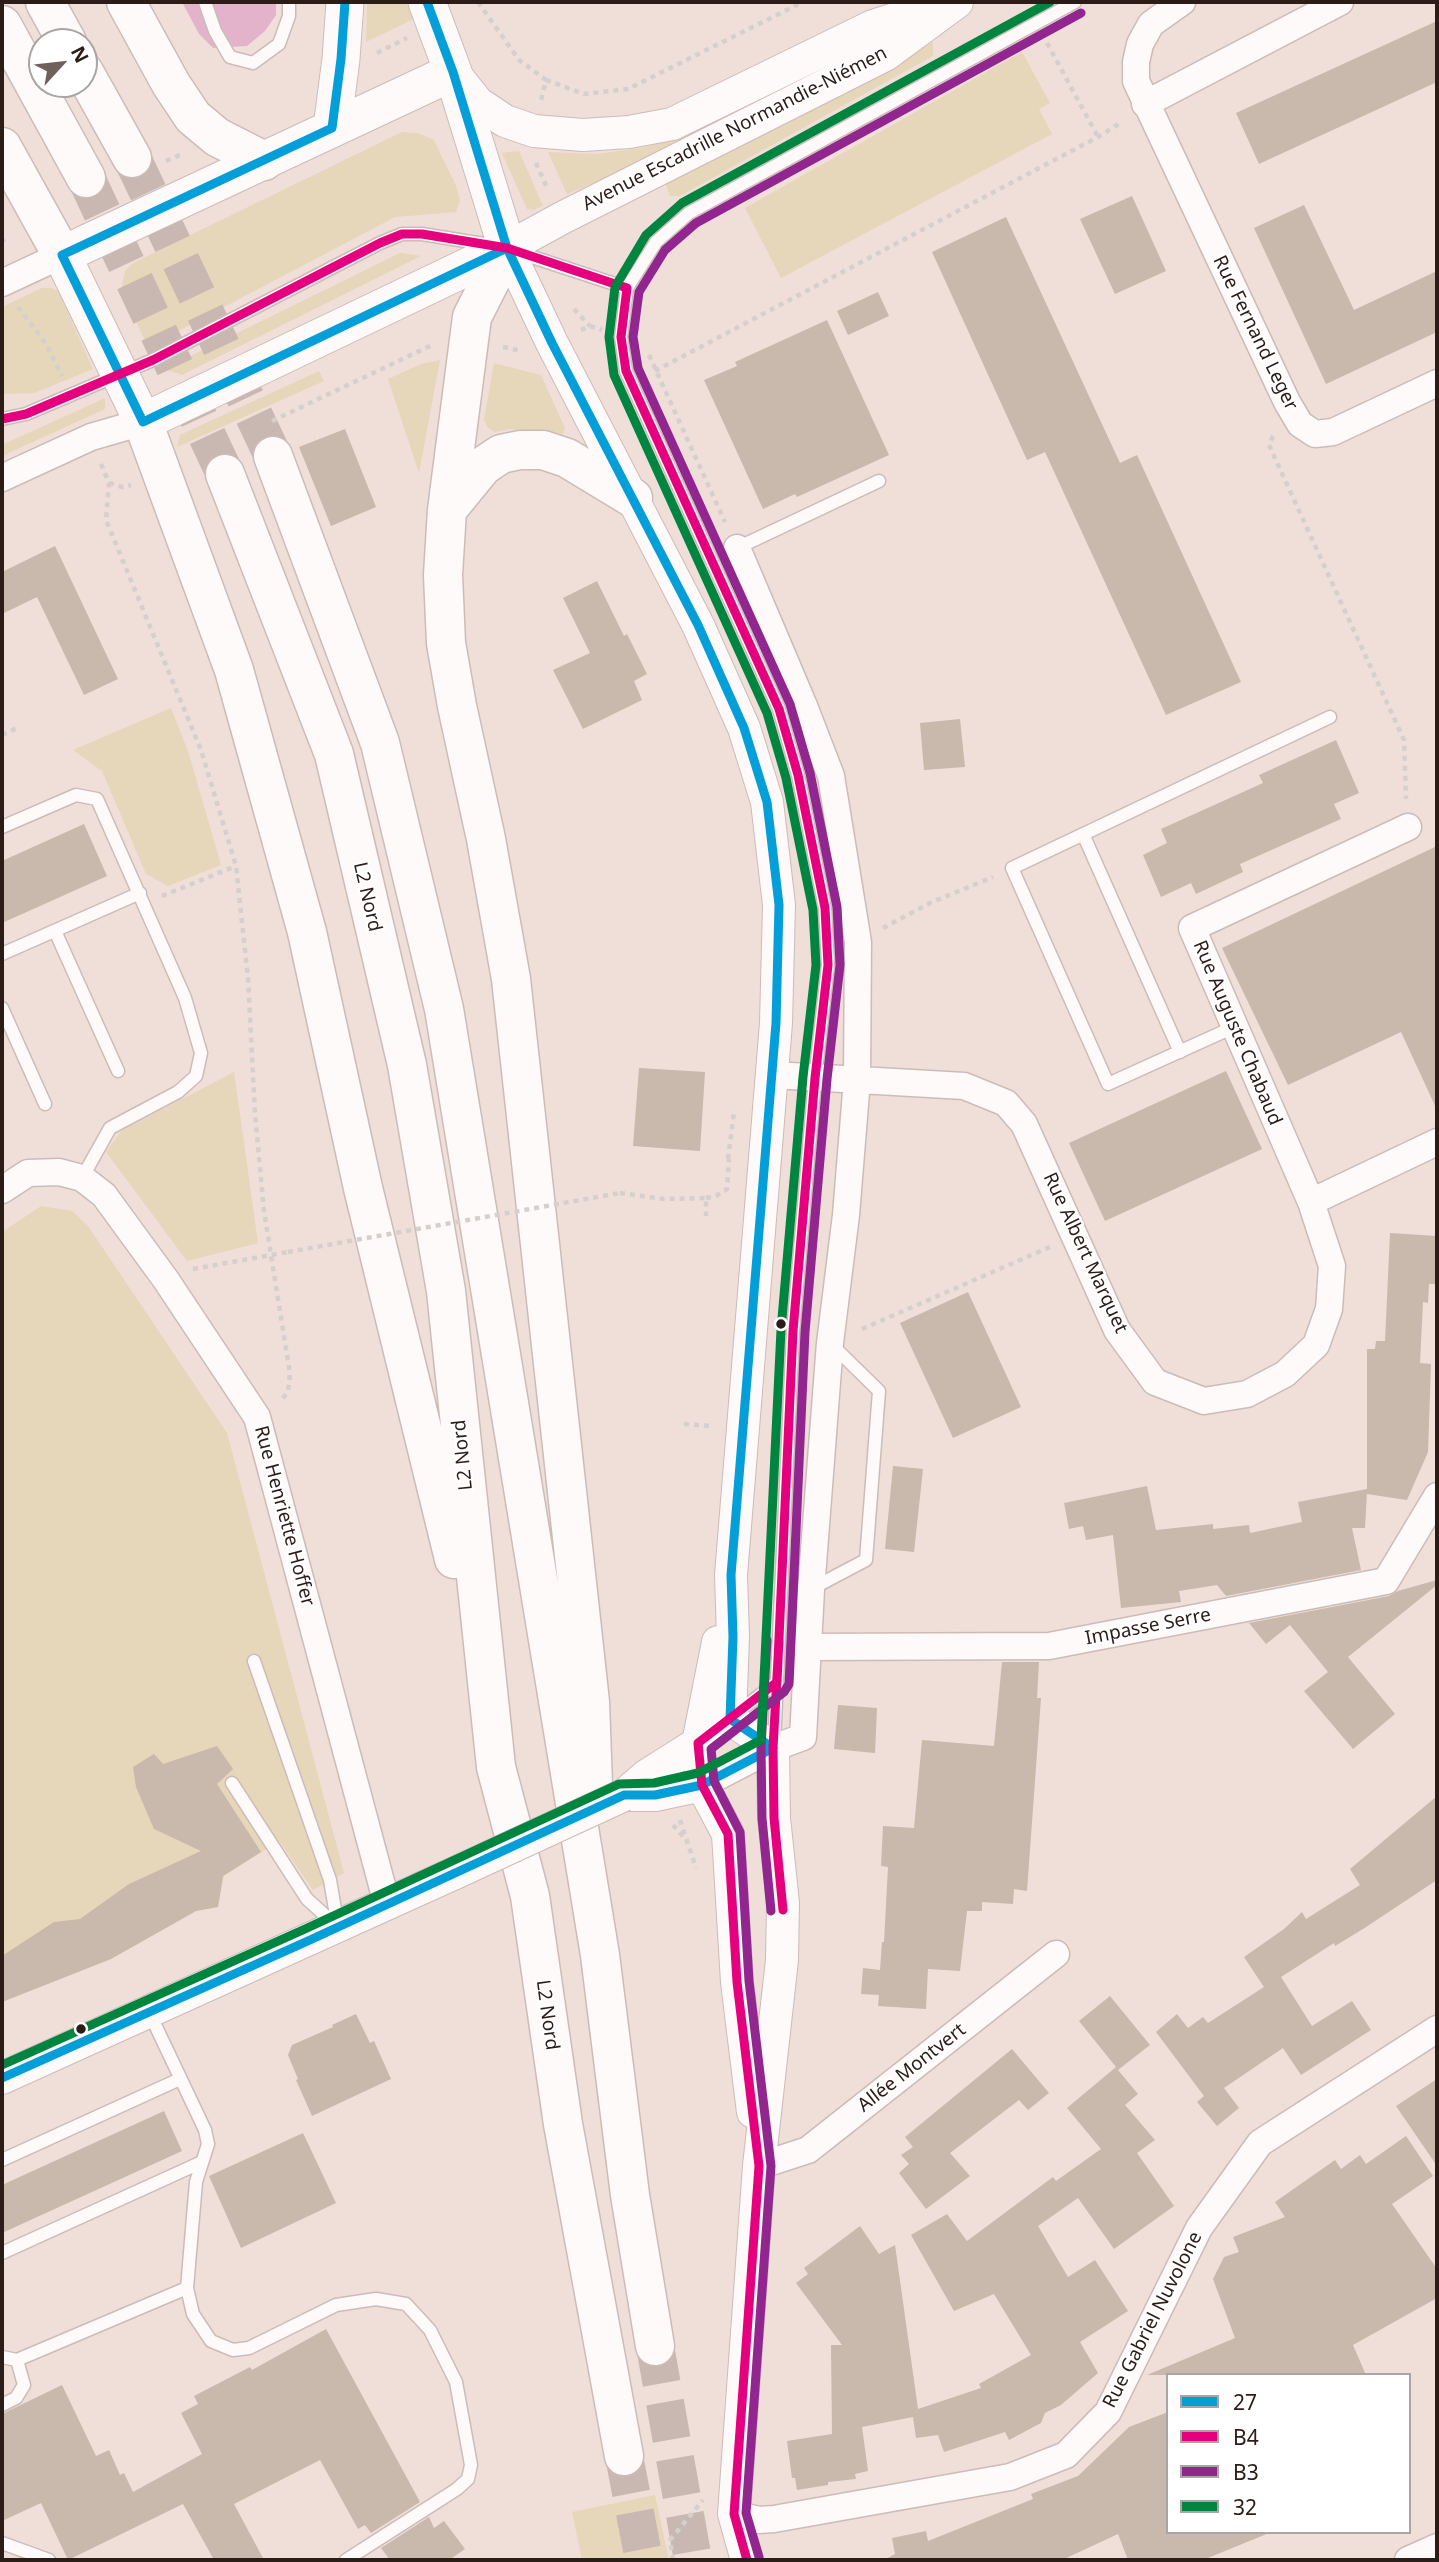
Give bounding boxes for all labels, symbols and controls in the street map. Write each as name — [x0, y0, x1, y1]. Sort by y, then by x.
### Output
north arrow — [28, 28, 98, 98]
text: N — [65, 42, 95, 67]
street label: Avenue Escadrille Normandie-Niémen — [579, 42, 891, 216]
street label: Rue Fernand Leger — [1208, 252, 1302, 414]
street label: L2 Nord — [348, 860, 386, 934]
street label: Rue Auguste Chabaud — [1188, 937, 1286, 1129]
street label: Rue Albert Marquet — [1038, 1169, 1132, 1337]
unlabelled marker — [774, 1317, 788, 1331]
street label: L2 Nord — [448, 1419, 478, 1491]
street label: Rue Henriette Hoffer — [249, 1423, 319, 1609]
street label: Impasse Serre — [1083, 1604, 1213, 1650]
street label: L2 Nord — [531, 1978, 563, 2052]
street label: Allée Montvert — [853, 2019, 971, 2117]
unlabelled marker — [74, 2022, 88, 2036]
street label: Rue Gabriel Nuvolone — [1099, 2228, 1207, 2412]
legend — [1166, 2373, 1411, 2534]
text: 27 — [1233, 2388, 1257, 2416]
text: B4 — [1233, 2423, 1259, 2451]
text: B3 — [1233, 2458, 1259, 2486]
text: 32 — [1233, 2493, 1257, 2521]

